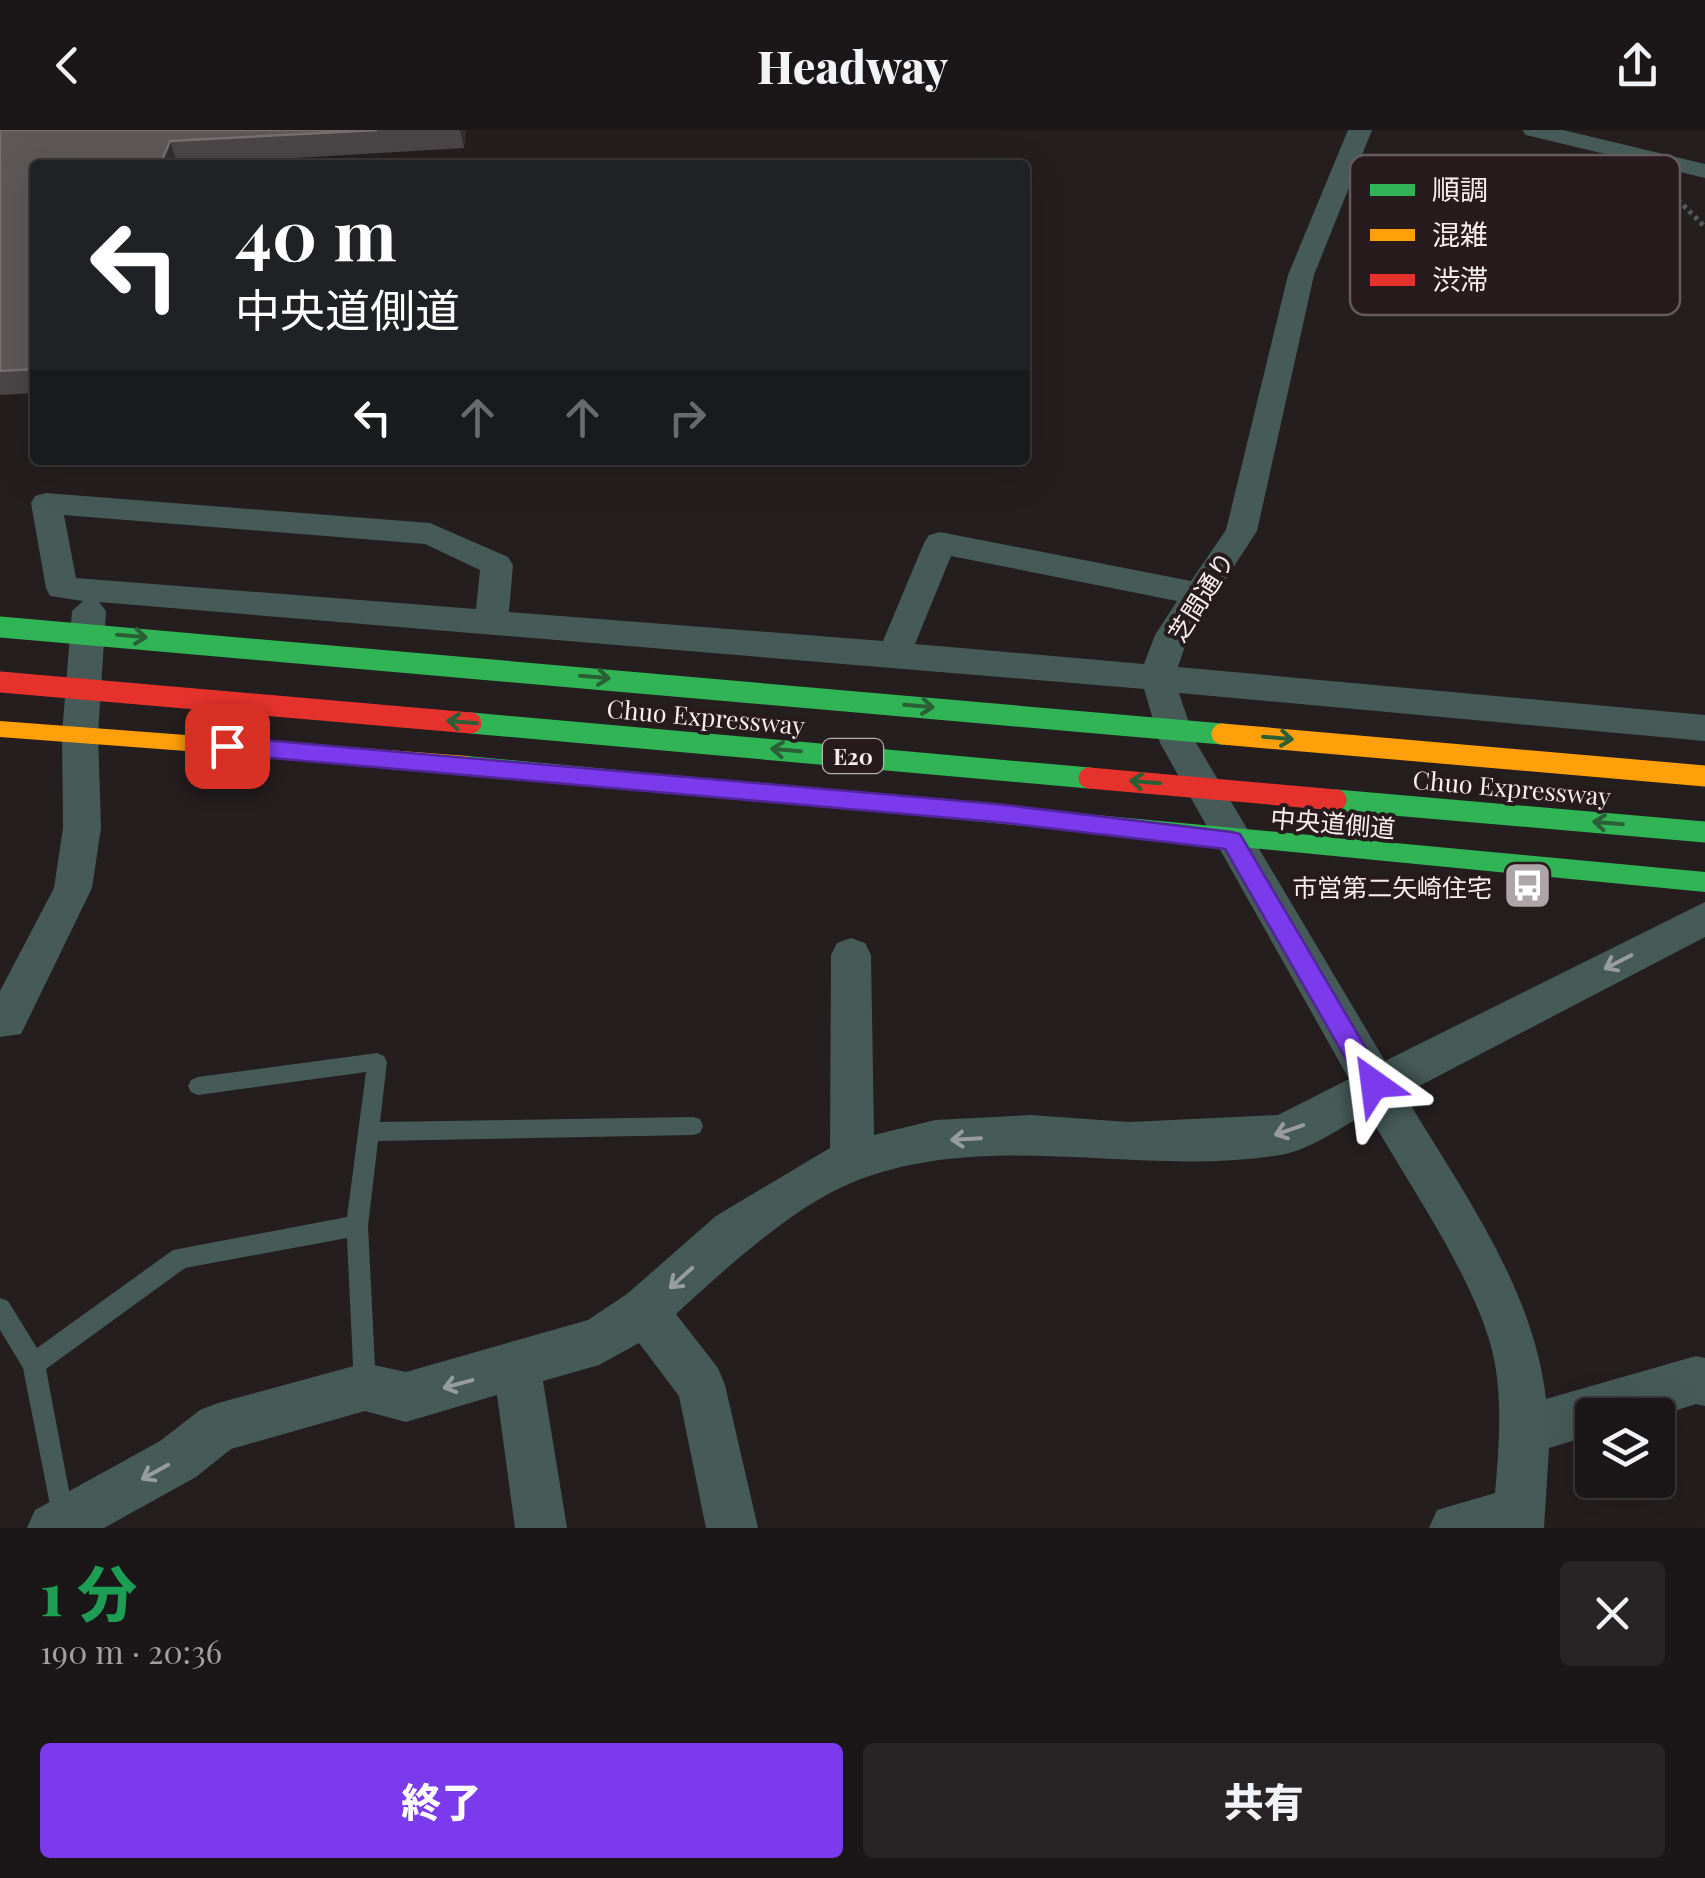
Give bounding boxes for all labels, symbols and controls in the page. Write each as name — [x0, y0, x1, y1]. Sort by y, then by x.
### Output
text: Headway — [757, 35, 948, 95]
icon: back — [40, 38, 95, 93]
icon: share — [1610, 38, 1665, 93]
legend — [1350, 155, 1680, 315]
text: 順調 — [1432, 170, 1488, 207]
text: 40 m — [235, 185, 397, 279]
icon: left — [70, 200, 200, 330]
text: 混雑 — [1432, 215, 1488, 252]
text: 渋滞 — [1432, 260, 1488, 297]
text: 中央道側道 — [235, 278, 460, 338]
icon: left — [345, 390, 400, 445]
icon: ahead — [450, 390, 505, 445]
icon: ahead — [555, 390, 610, 445]
icon: right — [660, 390, 715, 445]
street label: 芝間通り — [1160, 545, 1240, 647]
one-way arrow — [116, 626, 148, 645]
one-way arrow — [579, 668, 611, 687]
street label: Chuo Expressway — [606, 691, 807, 741]
one-way arrow — [902, 696, 935, 715]
pin — [185, 704, 270, 789]
one-way arrow — [447, 712, 479, 731]
icon: arrive — [200, 719, 255, 774]
one-way arrow — [1261, 728, 1293, 747]
road number: E20 — [823, 739, 883, 773]
one-way arrow — [771, 741, 803, 760]
street label: Chuo Expressway — [1412, 762, 1613, 812]
one-way arrow — [1129, 773, 1161, 792]
street label: 中央道側道 — [1269, 800, 1397, 844]
one-way arrow — [1592, 814, 1624, 833]
bus stop icon: 市営第二矢崎住宅 — [1501, 860, 1553, 912]
place label: 市営第二矢崎住宅 — [1292, 870, 1492, 903]
one-way arrow — [1604, 953, 1634, 972]
position arrow — [1322, 1032, 1426, 1136]
one-way arrow — [1274, 1122, 1305, 1140]
one-way arrow — [950, 1129, 982, 1148]
one-way arrow — [669, 1267, 694, 1290]
one-way arrow — [442, 1375, 474, 1394]
map controls — [1575, 1398, 1675, 1498]
button: layers — [1575, 1398, 1675, 1498]
one-way arrow — [141, 1462, 171, 1482]
text: 1 分 — [40, 1551, 137, 1631]
button: close — [1560, 1561, 1665, 1666]
text: 190 m · 20:36 — [40, 1629, 222, 1672]
button: 終了 — [40, 1743, 843, 1858]
button: 共有 — [863, 1743, 1665, 1858]

